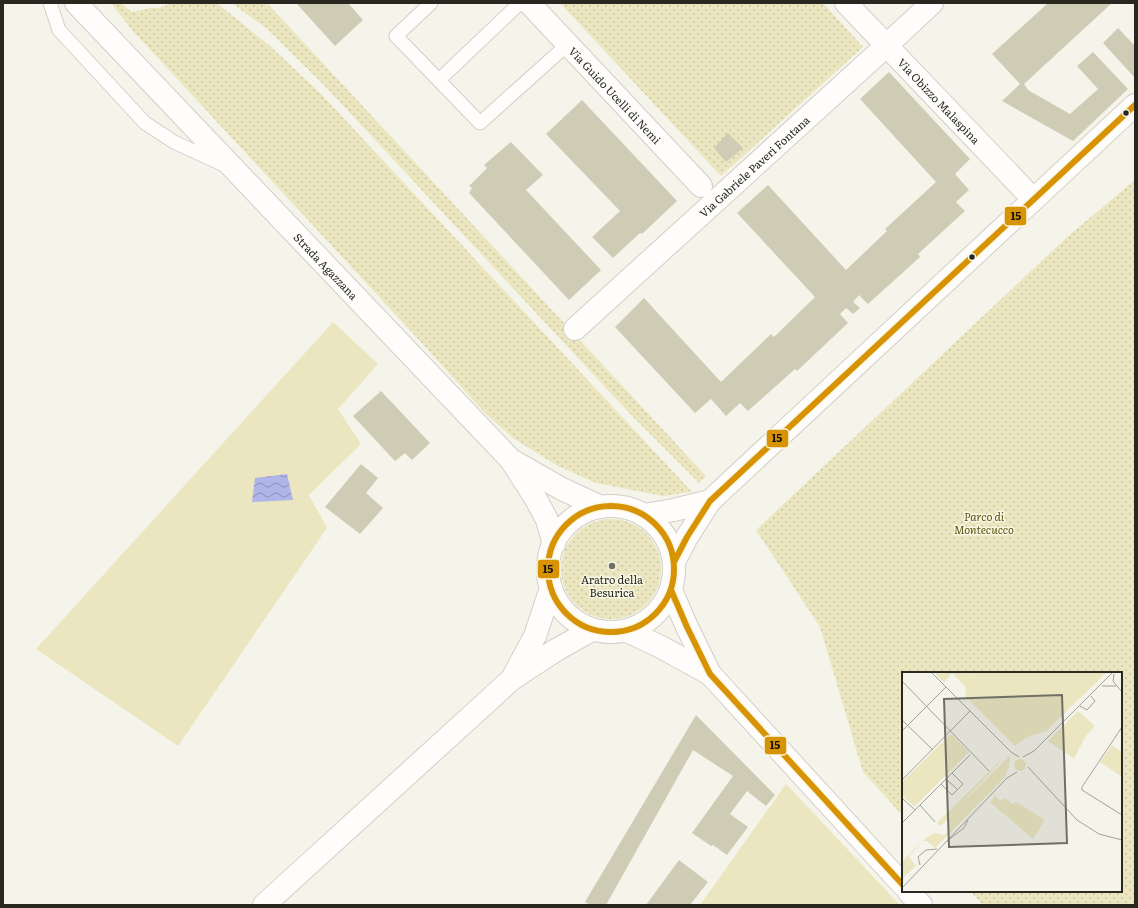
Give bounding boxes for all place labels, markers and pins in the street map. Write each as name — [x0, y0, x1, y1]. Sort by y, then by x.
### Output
unlabelled marker — [1121, 108, 1131, 118]
unlabelled marker — [967, 252, 977, 262]
marker: Aratro della Besurica — [607, 561, 617, 571]
place label: Aratro della Besurica — [581, 571, 643, 600]

